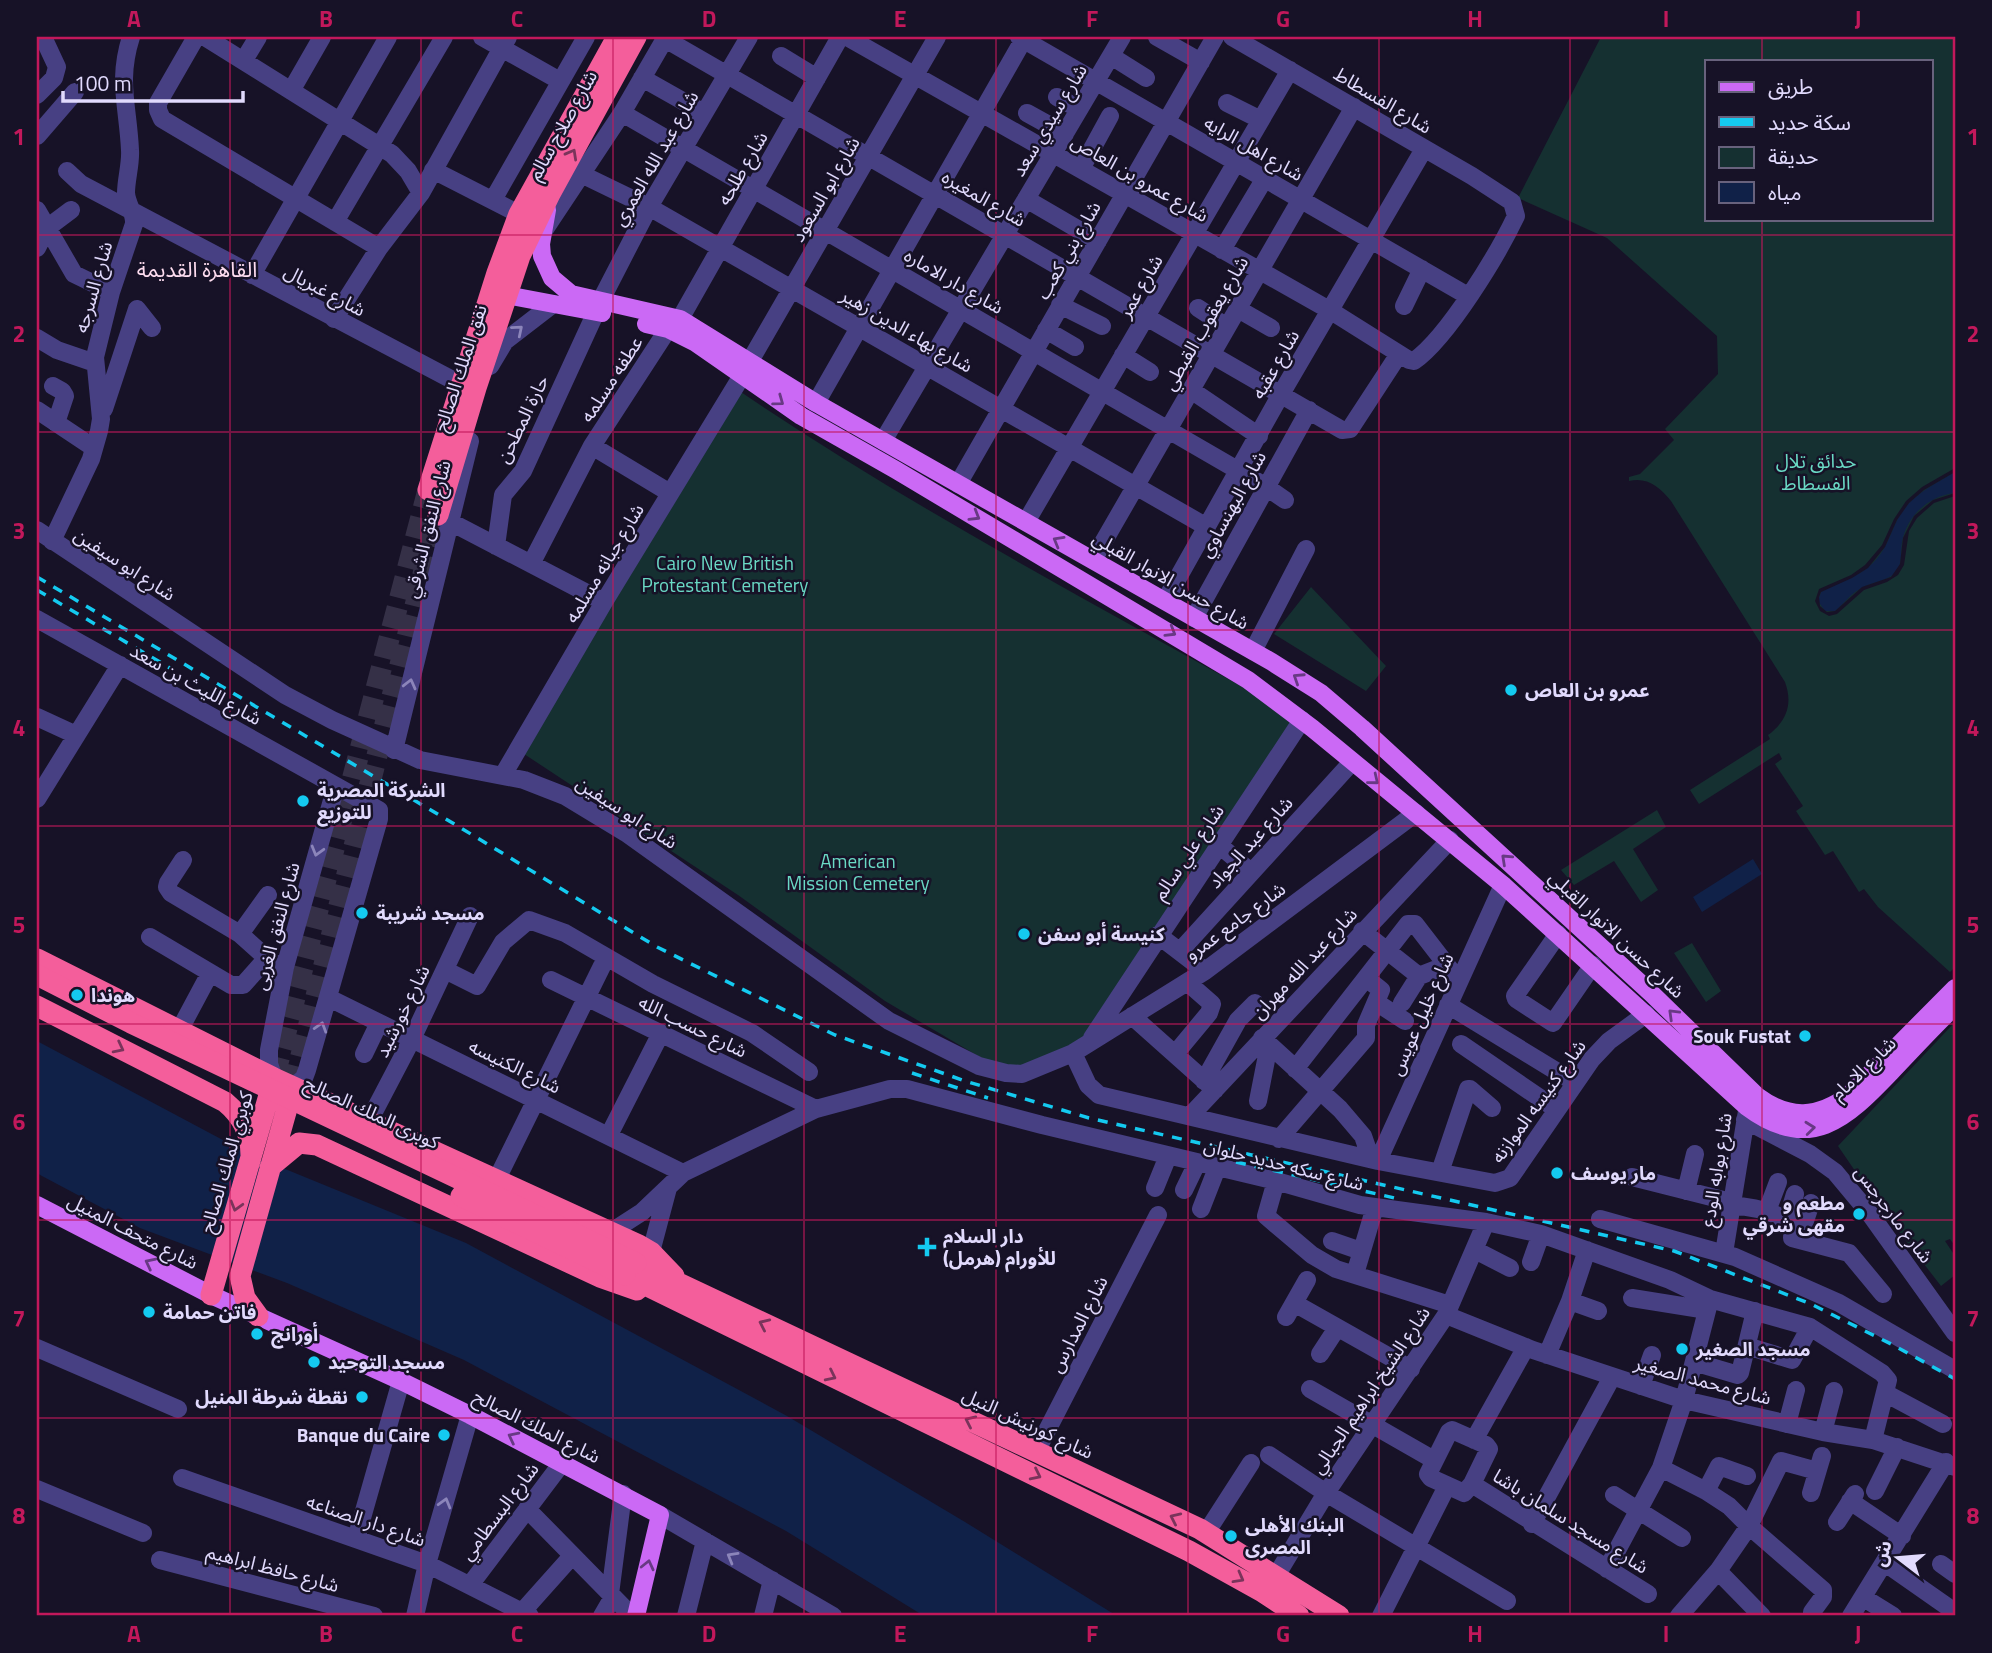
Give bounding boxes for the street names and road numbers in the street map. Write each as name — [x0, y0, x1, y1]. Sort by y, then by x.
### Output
street label: شارع سيدي سعد — [1003, 58, 1095, 182]
street label: شارع الفسطاط — [1329, 59, 1438, 140]
street label: شارع صلاح سالم — [519, 64, 605, 186]
street label: شارع عبد الله العمري — [604, 84, 706, 232]
street label: شارع اهل الرايه — [1199, 107, 1309, 188]
street label: شارع طلحه — [709, 125, 774, 210]
street label: شارع عمرو بن العاص — [1066, 126, 1215, 229]
street label: شارع ابو السعود — [783, 131, 867, 247]
street label: شارع المغيره — [937, 162, 1032, 233]
street label: شارع بني كعب — [1028, 195, 1109, 305]
street label: شارع السرجه — [66, 238, 119, 336]
street label: شارع دار الاماره — [899, 240, 1010, 321]
street label: شارع عمر — [1109, 249, 1169, 324]
street label: شارع يعقوب القبطي — [1154, 250, 1256, 396]
street label: شارع غبريال — [279, 256, 371, 323]
street label: شارع بهاء الدين زهير — [835, 279, 979, 379]
street label: نفق الملك الصالح — [425, 301, 495, 435]
street label: شارع عقبه — [1243, 324, 1306, 404]
street label: عطفه مسلمه — [572, 330, 649, 428]
street label: حارة المطحن — [488, 370, 555, 468]
street label: شارع البهنساوي — [1190, 445, 1274, 563]
street label: شارع النفق الشرقي — [395, 457, 459, 601]
street label: شارع جبانه مسلمه — [556, 497, 651, 628]
street label: شارع ابو سيفين — [69, 520, 182, 607]
street label: شارع حسن الانوار القبلي — [1087, 523, 1255, 638]
street label: شارع الليث بن سعد — [125, 635, 267, 732]
street label: شارع ابو سيفين — [571, 768, 684, 855]
street label: شارع عبد الجواد — [1200, 789, 1299, 894]
street label: شارع علي سالم — [1145, 798, 1232, 906]
street label: شارع النفق الغربى — [244, 859, 307, 993]
street label: شارع حسن الانوار القبلي — [1542, 863, 1692, 1006]
street label: شارع جامع عمرو — [1178, 874, 1292, 968]
street label: شارع عبد الله مهران — [1244, 900, 1363, 1025]
street label: شارع خليل عويس — [1381, 948, 1461, 1080]
street label: شارع خورشيد — [367, 960, 436, 1062]
street label: شارع حسب الله — [634, 987, 753, 1064]
street label: شارع الامام — [1823, 1029, 1903, 1107]
street label: شارع الكنيسه — [464, 1031, 566, 1100]
street label: شارع كنيسه الموازنه — [1483, 1033, 1592, 1169]
street label: كوبرى الملك الصالح — [299, 1068, 446, 1157]
street label: كوبري الملك الصالح — [191, 1086, 261, 1237]
street label: شارع بوابه الودع — [1692, 1111, 1739, 1229]
street label: شارع سكه حديد حلوان — [1201, 1130, 1367, 1197]
street label: شارع مارجرجس — [1848, 1159, 1941, 1269]
street label: شارع متحف المنيل — [63, 1185, 204, 1276]
street label: شارع المدارس — [1041, 1270, 1114, 1377]
street label: شارع الشيخ ابراهيم الجبالي — [1302, 1300, 1438, 1480]
street label: شارع محمد الصغير — [1631, 1347, 1775, 1412]
street label: شارع كورنيش النيل — [958, 1379, 1099, 1466]
street label: شارع الملك الصالح — [468, 1381, 606, 1471]
street label: شارع البسطامي — [452, 1456, 546, 1567]
street label: شارع مسجد سلمان باشا — [1488, 1461, 1655, 1580]
street label: شارع دار الصناعه — [303, 1486, 430, 1553]
street label: شارع حافظ ابراهيم — [203, 1536, 343, 1600]

